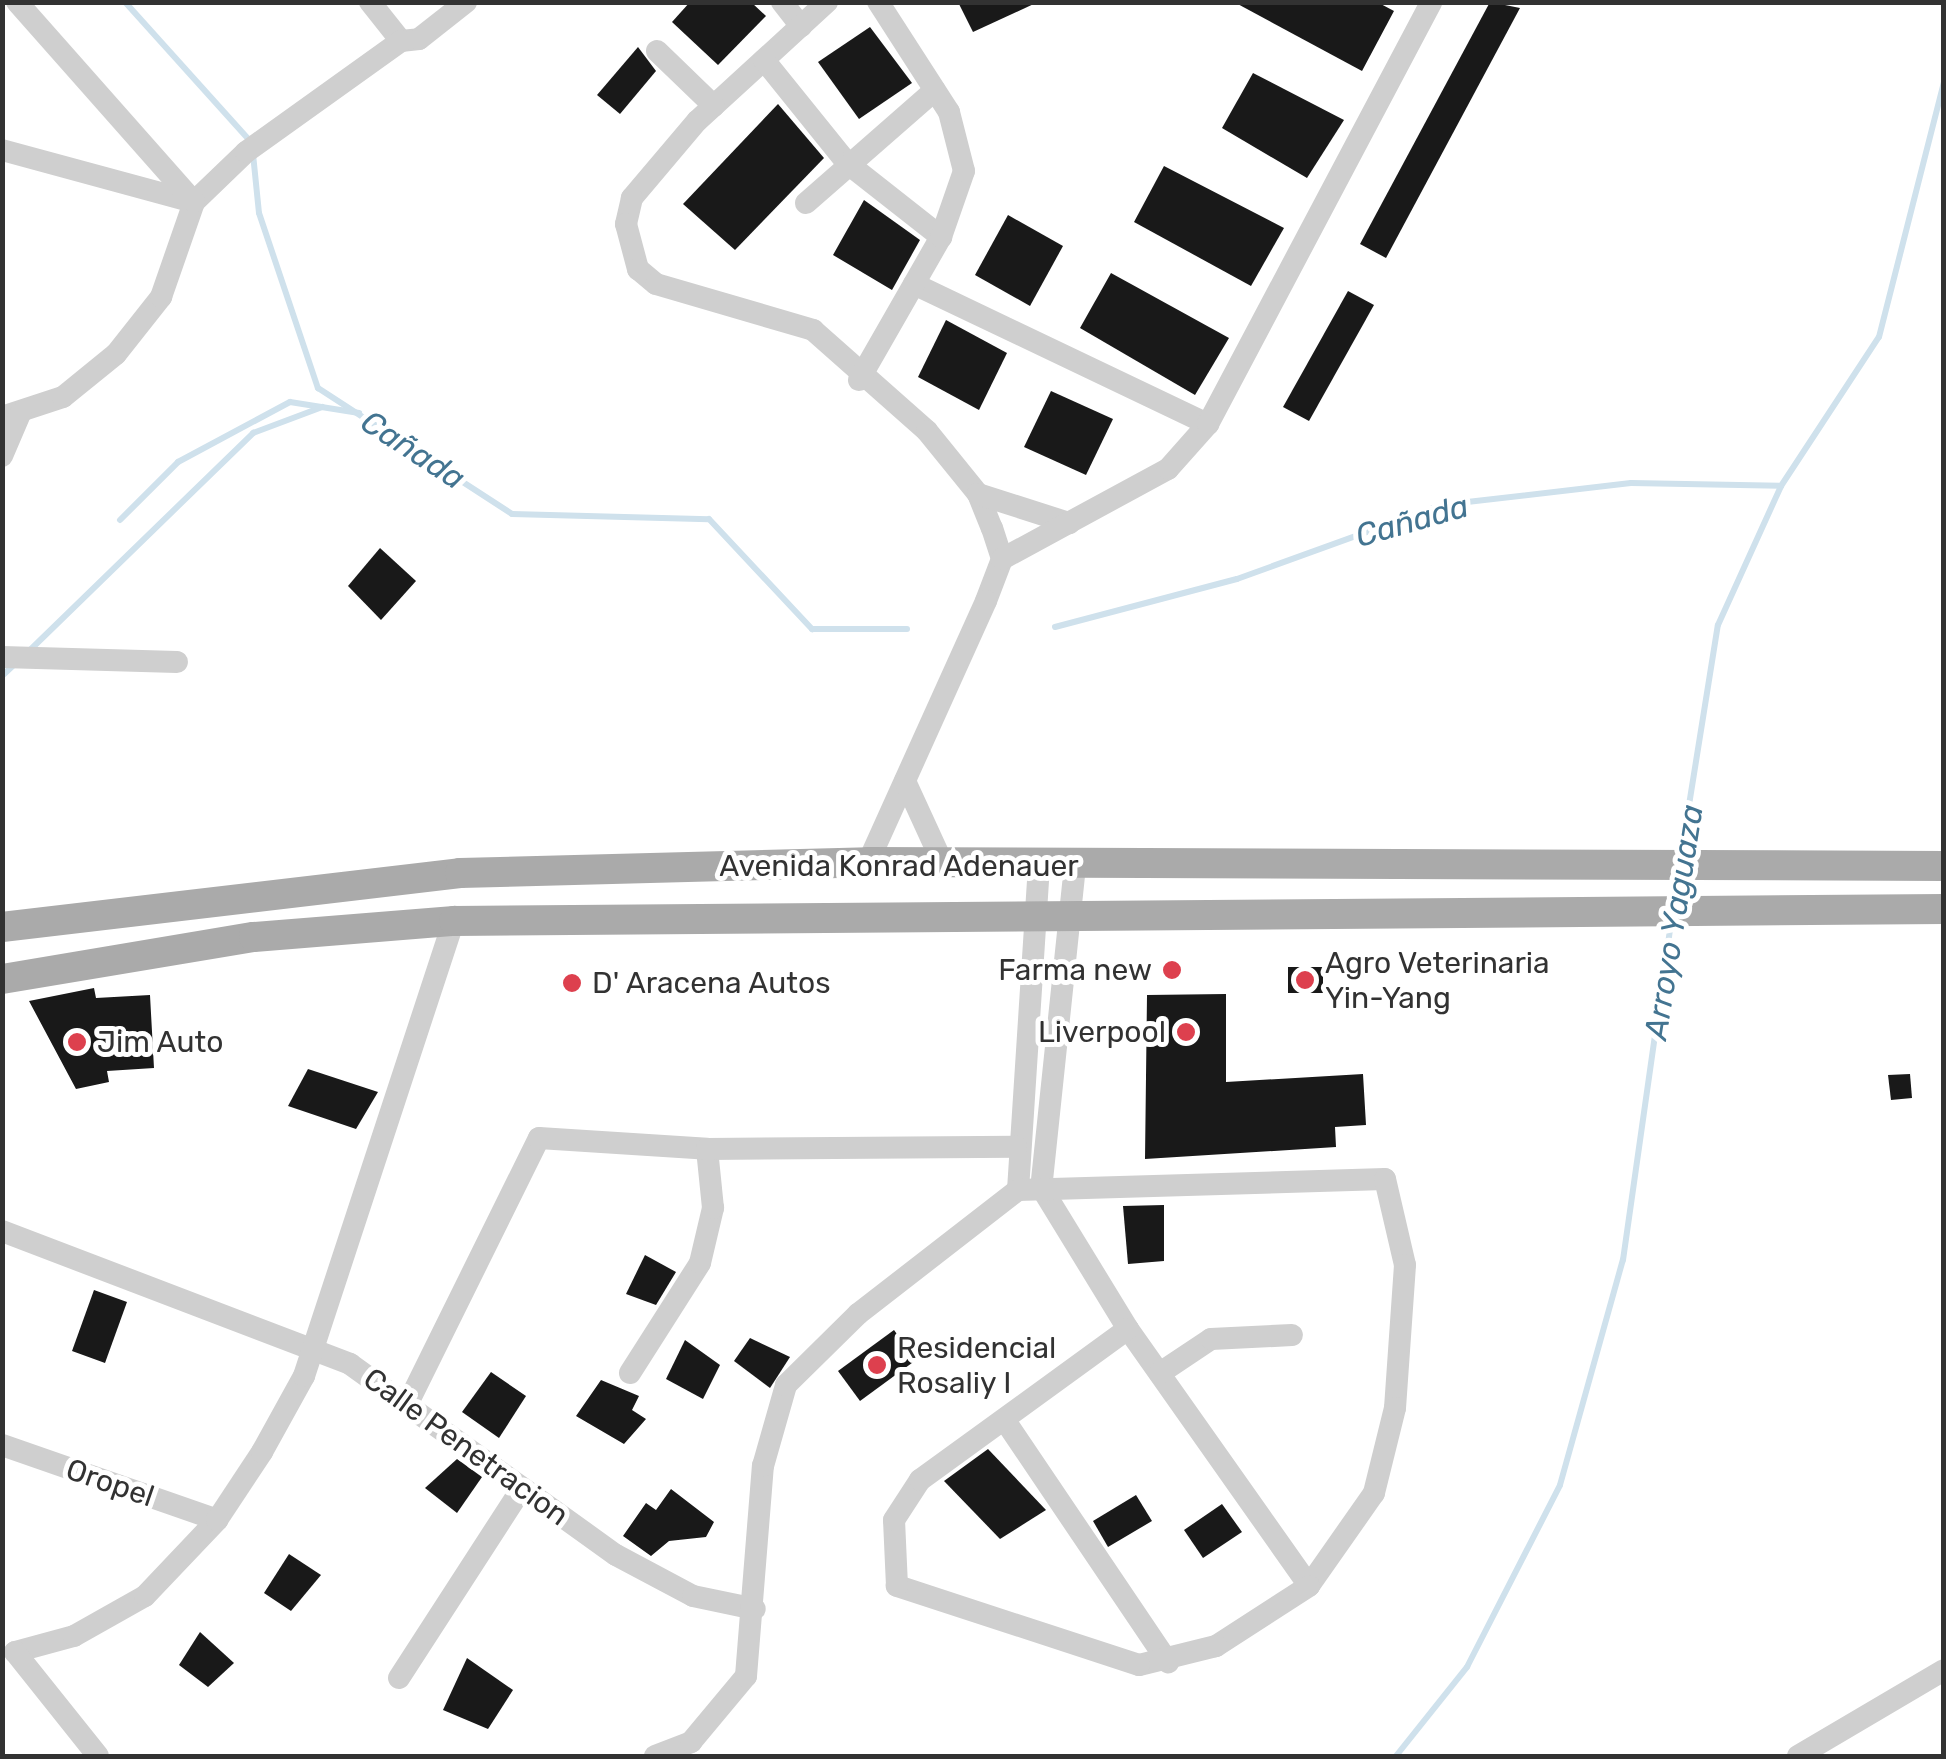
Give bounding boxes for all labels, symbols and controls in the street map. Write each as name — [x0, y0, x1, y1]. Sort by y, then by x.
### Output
water label: Cañada — [354, 402, 472, 498]
water label: Cañada — [1351, 487, 1473, 555]
water label: Arroyo Yaguaza — [1636, 801, 1712, 1043]
street label: Avenida Konrad Adenauer — [719, 848, 1079, 884]
place label: Agro Veterinaria Yin-Yang — [1325, 945, 1550, 1016]
place label: Farma new — [998, 952, 1152, 988]
marker: Farma new — [1161, 959, 1183, 981]
place label: D' Aracena Autos — [592, 965, 832, 1001]
marker: Agro Veterinaria Yin-Yang — [1294, 969, 1316, 991]
marker: D' Aracena Autos — [561, 972, 583, 994]
place label: Liverpool — [1038, 1014, 1166, 1050]
marker: Liverpool — [1175, 1021, 1197, 1043]
place label: Jim Auto — [97, 1024, 224, 1060]
marker: Jim Auto — [66, 1031, 88, 1053]
place label: Residencial Rosaliy I — [897, 1330, 1056, 1400]
marker: Residencial Rosaliy I — [866, 1354, 888, 1376]
street label: Calle Penetracion — [356, 1361, 576, 1533]
street label: Oropel — [61, 1451, 159, 1515]

